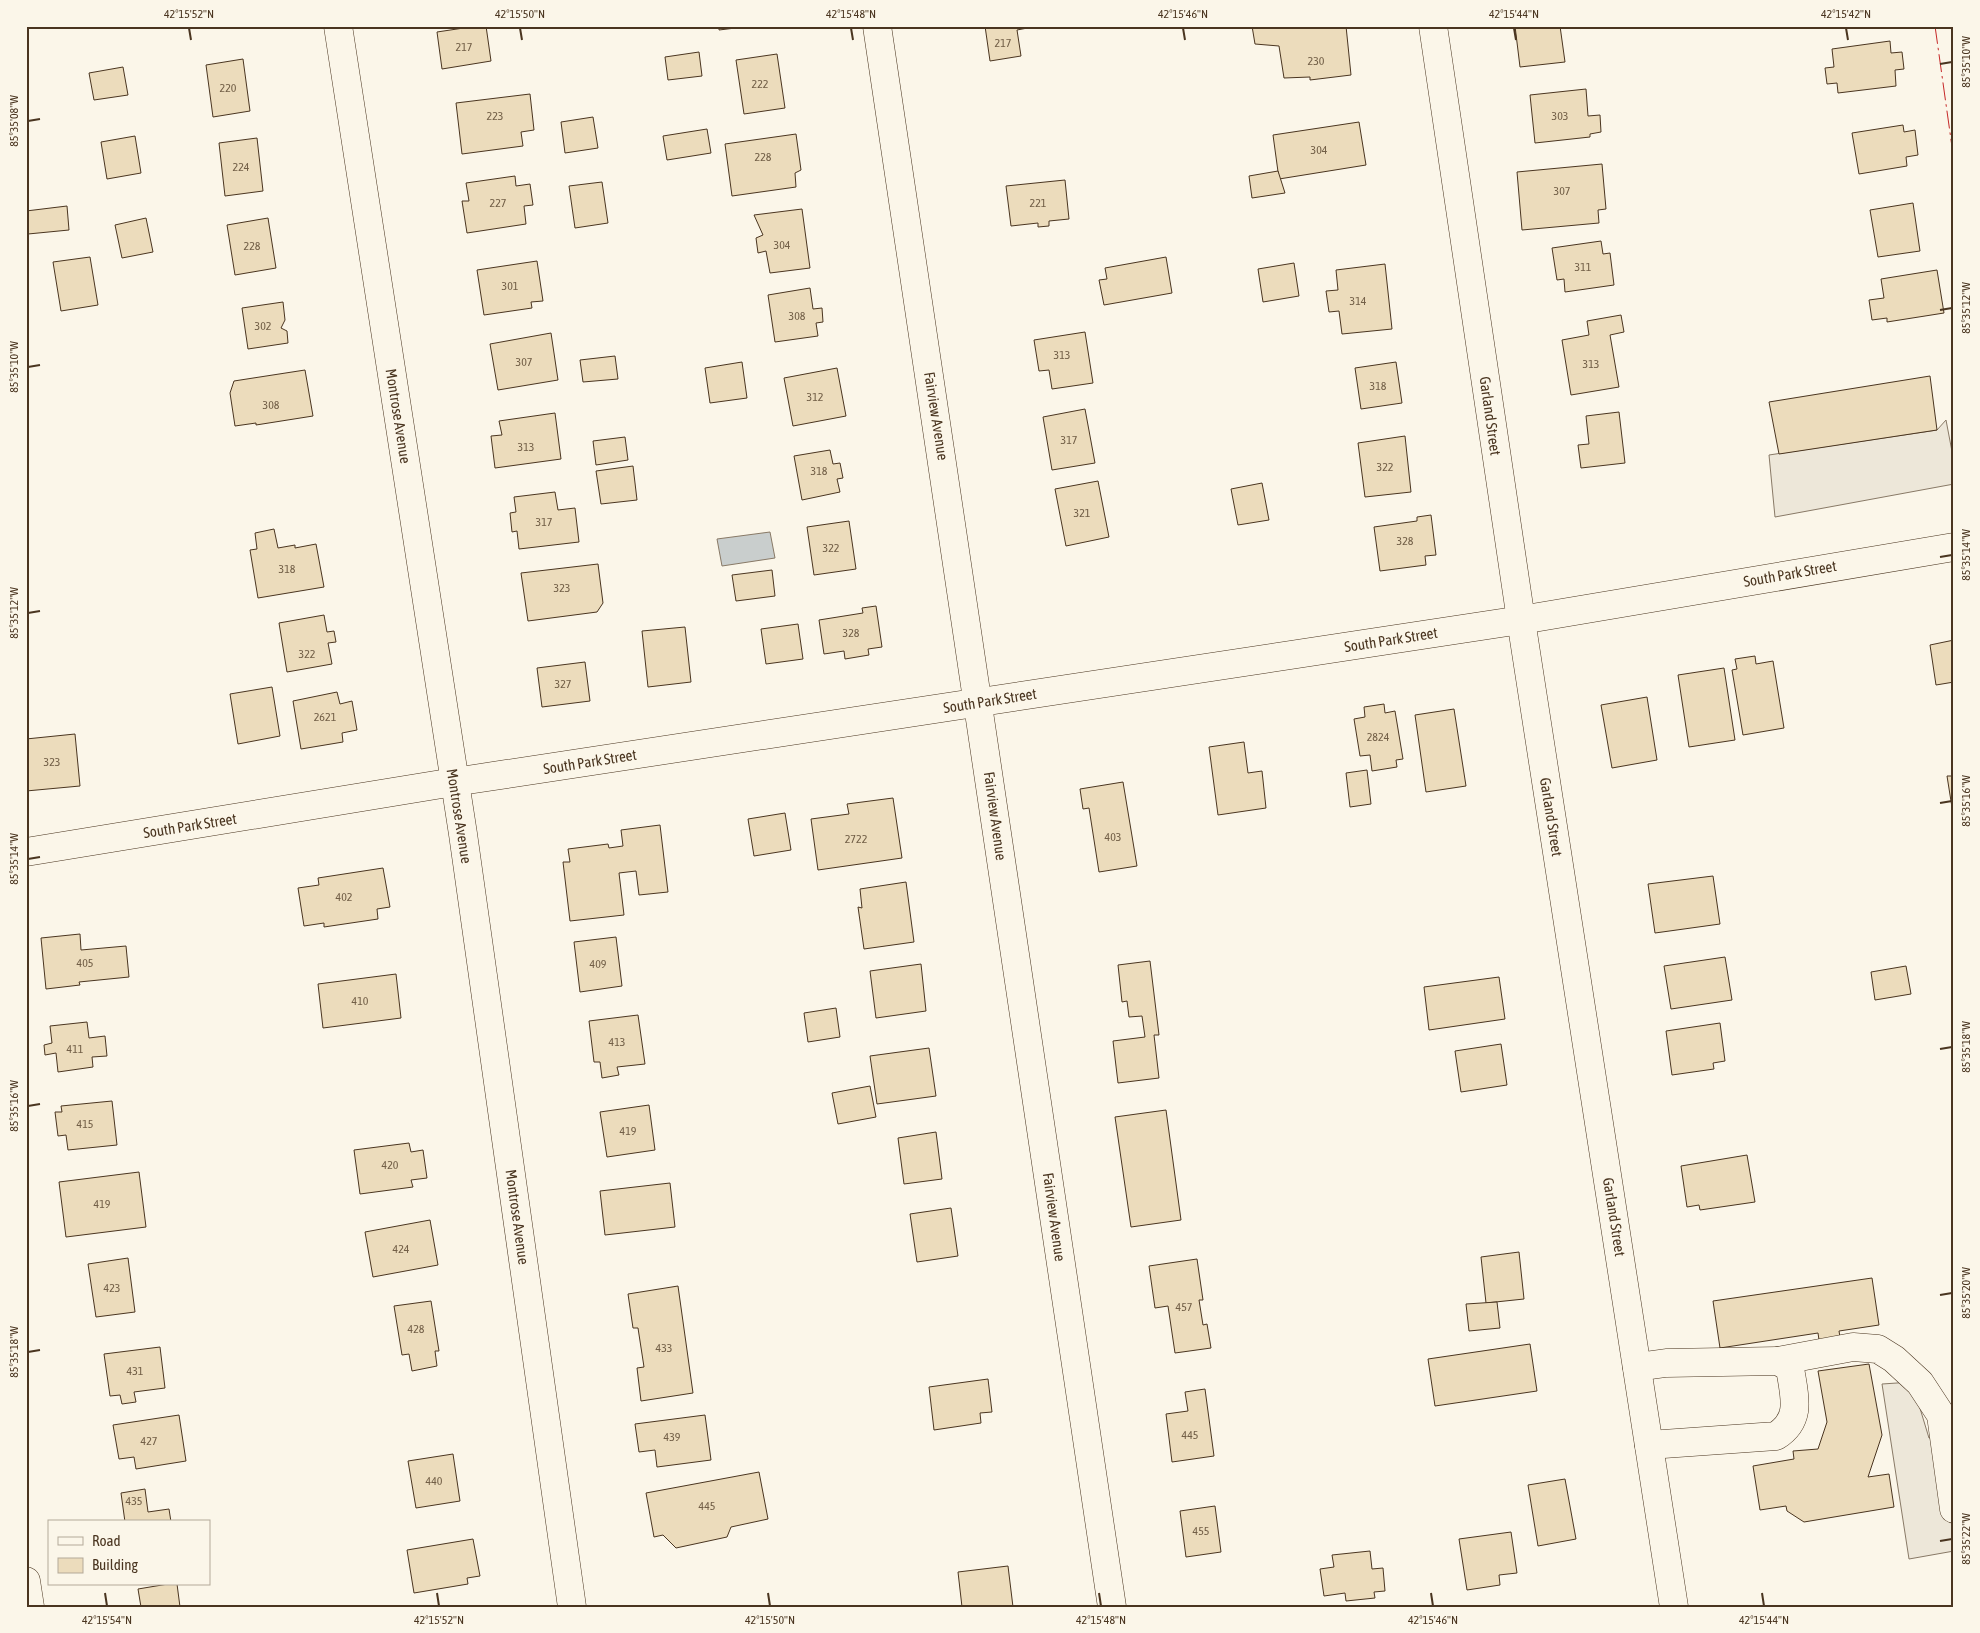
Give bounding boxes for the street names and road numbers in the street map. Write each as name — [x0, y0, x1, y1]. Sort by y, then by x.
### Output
street label: Montrose Avenue — [383, 367, 414, 465]
street label: Fairview Avenue — [921, 370, 952, 462]
street label: Garland Street — [1477, 375, 1504, 457]
street label: South Park Street — [1742, 557, 1838, 590]
street label: South Park Street — [1343, 624, 1439, 655]
street label: South Park Street — [942, 685, 1038, 716]
street label: South Park Street — [542, 746, 638, 777]
street label: Montrose Avenue — [444, 767, 475, 865]
street label: Fairview Avenue — [981, 770, 1010, 862]
street label: Garland Street — [1537, 776, 1566, 858]
street label: South Park Street — [142, 810, 238, 841]
street label: Montrose Avenue — [502, 1168, 533, 1266]
street label: Fairview Avenue — [1040, 1171, 1069, 1263]
street label: Garland Street — [1600, 1176, 1629, 1258]

